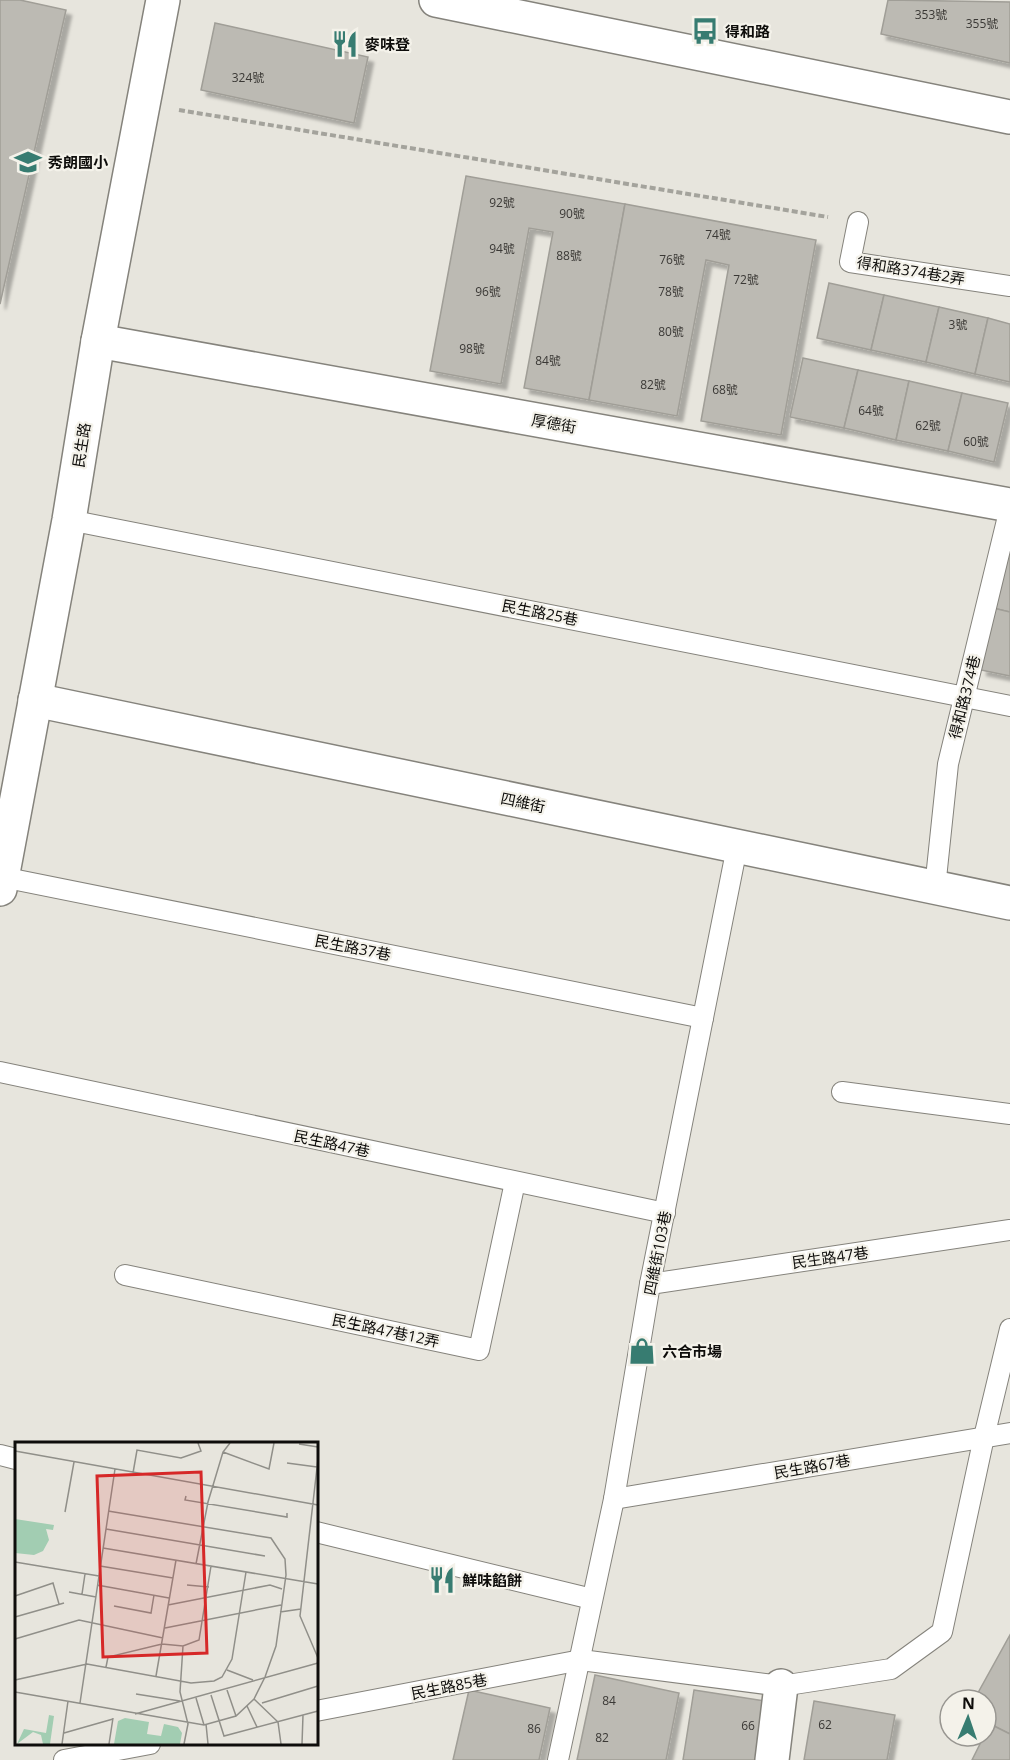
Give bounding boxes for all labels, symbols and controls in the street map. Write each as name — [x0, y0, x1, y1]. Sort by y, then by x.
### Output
house number: 353號 — [915, 6, 947, 23]
house number: 355號 — [966, 15, 998, 32]
bus stop icon: 得和路 — [690, 16, 720, 46]
place label: 得和路 — [725, 21, 770, 41]
restaurant icon: 麥味登 — [330, 29, 360, 59]
place label: 麥味登 — [365, 34, 410, 54]
house number: 324號 — [232, 69, 264, 86]
school or university icon: 秀朗國小 — [13, 147, 43, 177]
place label: 秀朗國小 — [48, 152, 109, 172]
house number: 92號 — [489, 194, 515, 211]
house number: 90號 — [559, 205, 585, 222]
house number: 74號 — [705, 226, 731, 243]
house number: 94號 — [489, 240, 515, 257]
house number: 88號 — [556, 247, 582, 264]
house number: 76號 — [659, 251, 685, 268]
street label: 得和路374巷2弄 — [855, 252, 967, 288]
house number: 72號 — [733, 271, 759, 288]
house number: 96號 — [475, 283, 501, 300]
house number: 78號 — [658, 283, 684, 300]
house number: 3號 — [949, 316, 967, 333]
house number: 80號 — [658, 323, 684, 340]
house number: 98號 — [459, 340, 485, 357]
house number: 84號 — [535, 352, 561, 369]
house number: 82號 — [640, 376, 666, 393]
house number: 68號 — [712, 381, 738, 398]
house number: 64號 — [858, 402, 884, 419]
street label: 厚德街 — [530, 409, 578, 437]
house number: 62號 — [915, 417, 941, 434]
street label: 民生路 — [68, 421, 94, 469]
house number: 60號 — [963, 433, 989, 450]
street label: 民生路25巷 — [500, 595, 580, 629]
street label: 得和路374巷 — [944, 653, 984, 741]
street label: 四維街 — [499, 788, 547, 816]
street label: 民生路37巷 — [313, 930, 393, 964]
street label: 民生路47巷 — [292, 1125, 372, 1161]
street label: 四維街103巷 — [639, 1209, 675, 1297]
street label: 民生路47巷 — [790, 1242, 870, 1272]
street label: 民生路47巷12弄 — [330, 1309, 442, 1351]
shop icon: 六合市場 — [627, 1336, 657, 1366]
place label: 六合市場 — [662, 1341, 722, 1361]
inset map — [15, 1442, 318, 1745]
street label: 民生路67巷 — [772, 1449, 852, 1483]
restaurant icon: 鮮味餡餅 — [427, 1565, 457, 1595]
place label: 鮮味餡餅 — [462, 1570, 522, 1590]
street label: 民生路85巷 — [409, 1669, 489, 1703]
north arrow — [938, 1688, 998, 1748]
house number: 84 — [602, 1692, 616, 1709]
text: N — [962, 1692, 975, 1714]
house number: 62 — [818, 1716, 832, 1733]
house number: 66 — [741, 1717, 755, 1734]
house number: 86 — [527, 1720, 541, 1737]
house number: 82 — [595, 1729, 609, 1746]

